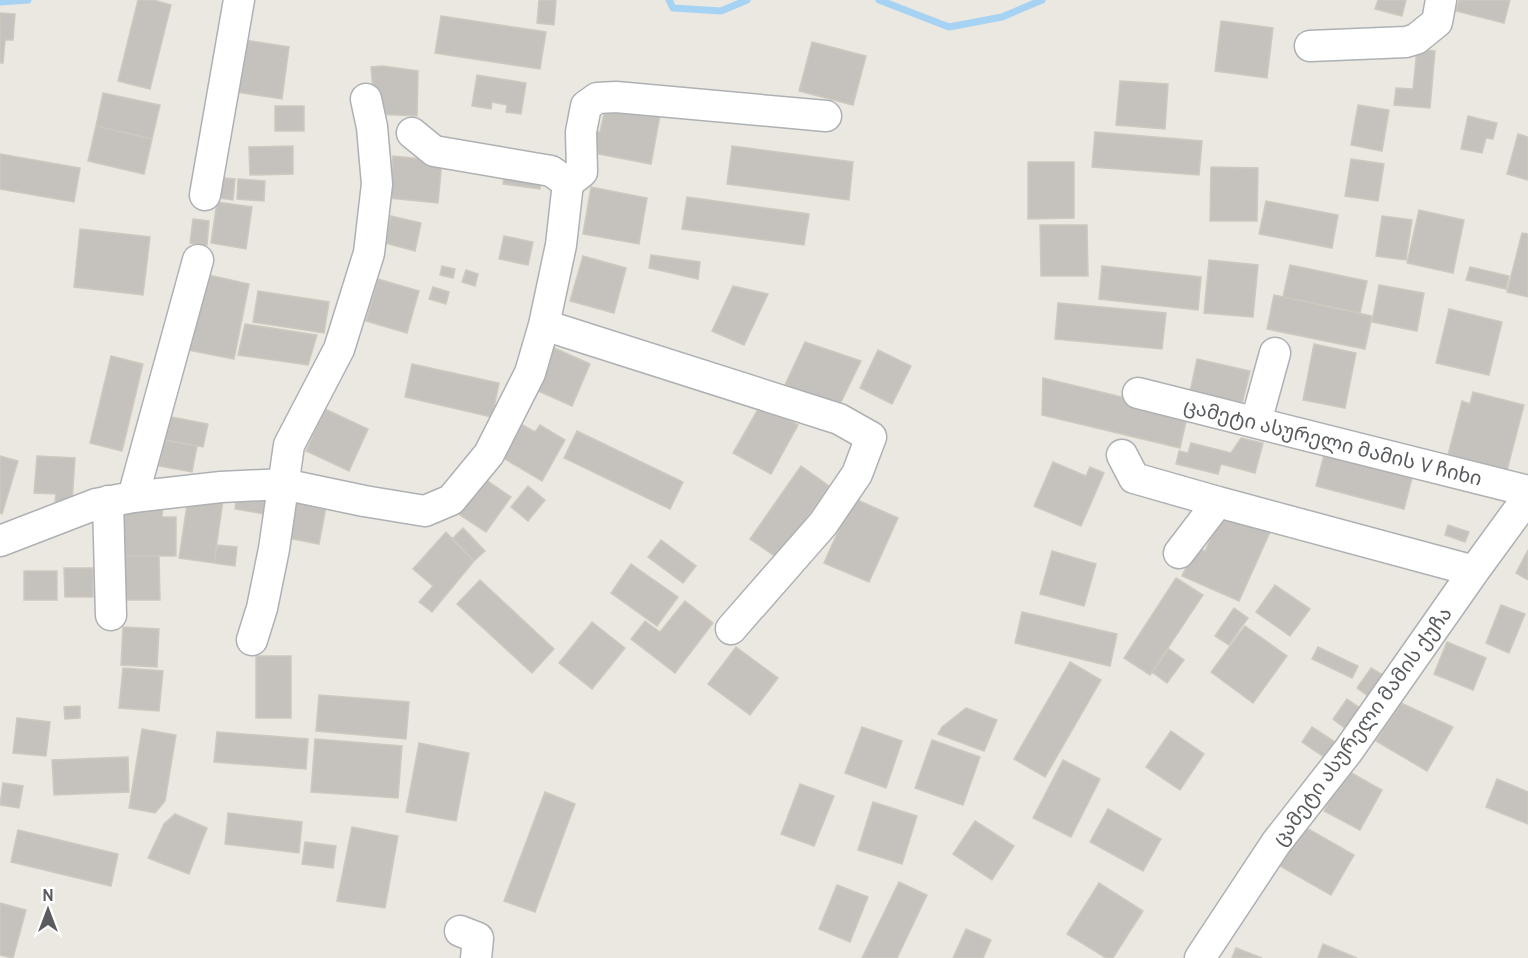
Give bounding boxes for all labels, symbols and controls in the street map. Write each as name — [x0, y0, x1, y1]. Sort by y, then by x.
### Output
street label: ცამეტი ასურელი მამის V ჩიხი — [1181, 394, 1484, 494]
street label: ცამეტი ასურელი მამის ქუჩა — [1268, 602, 1459, 852]
north arrow — [18, 880, 78, 940]
text: N — [42, 887, 54, 907]

